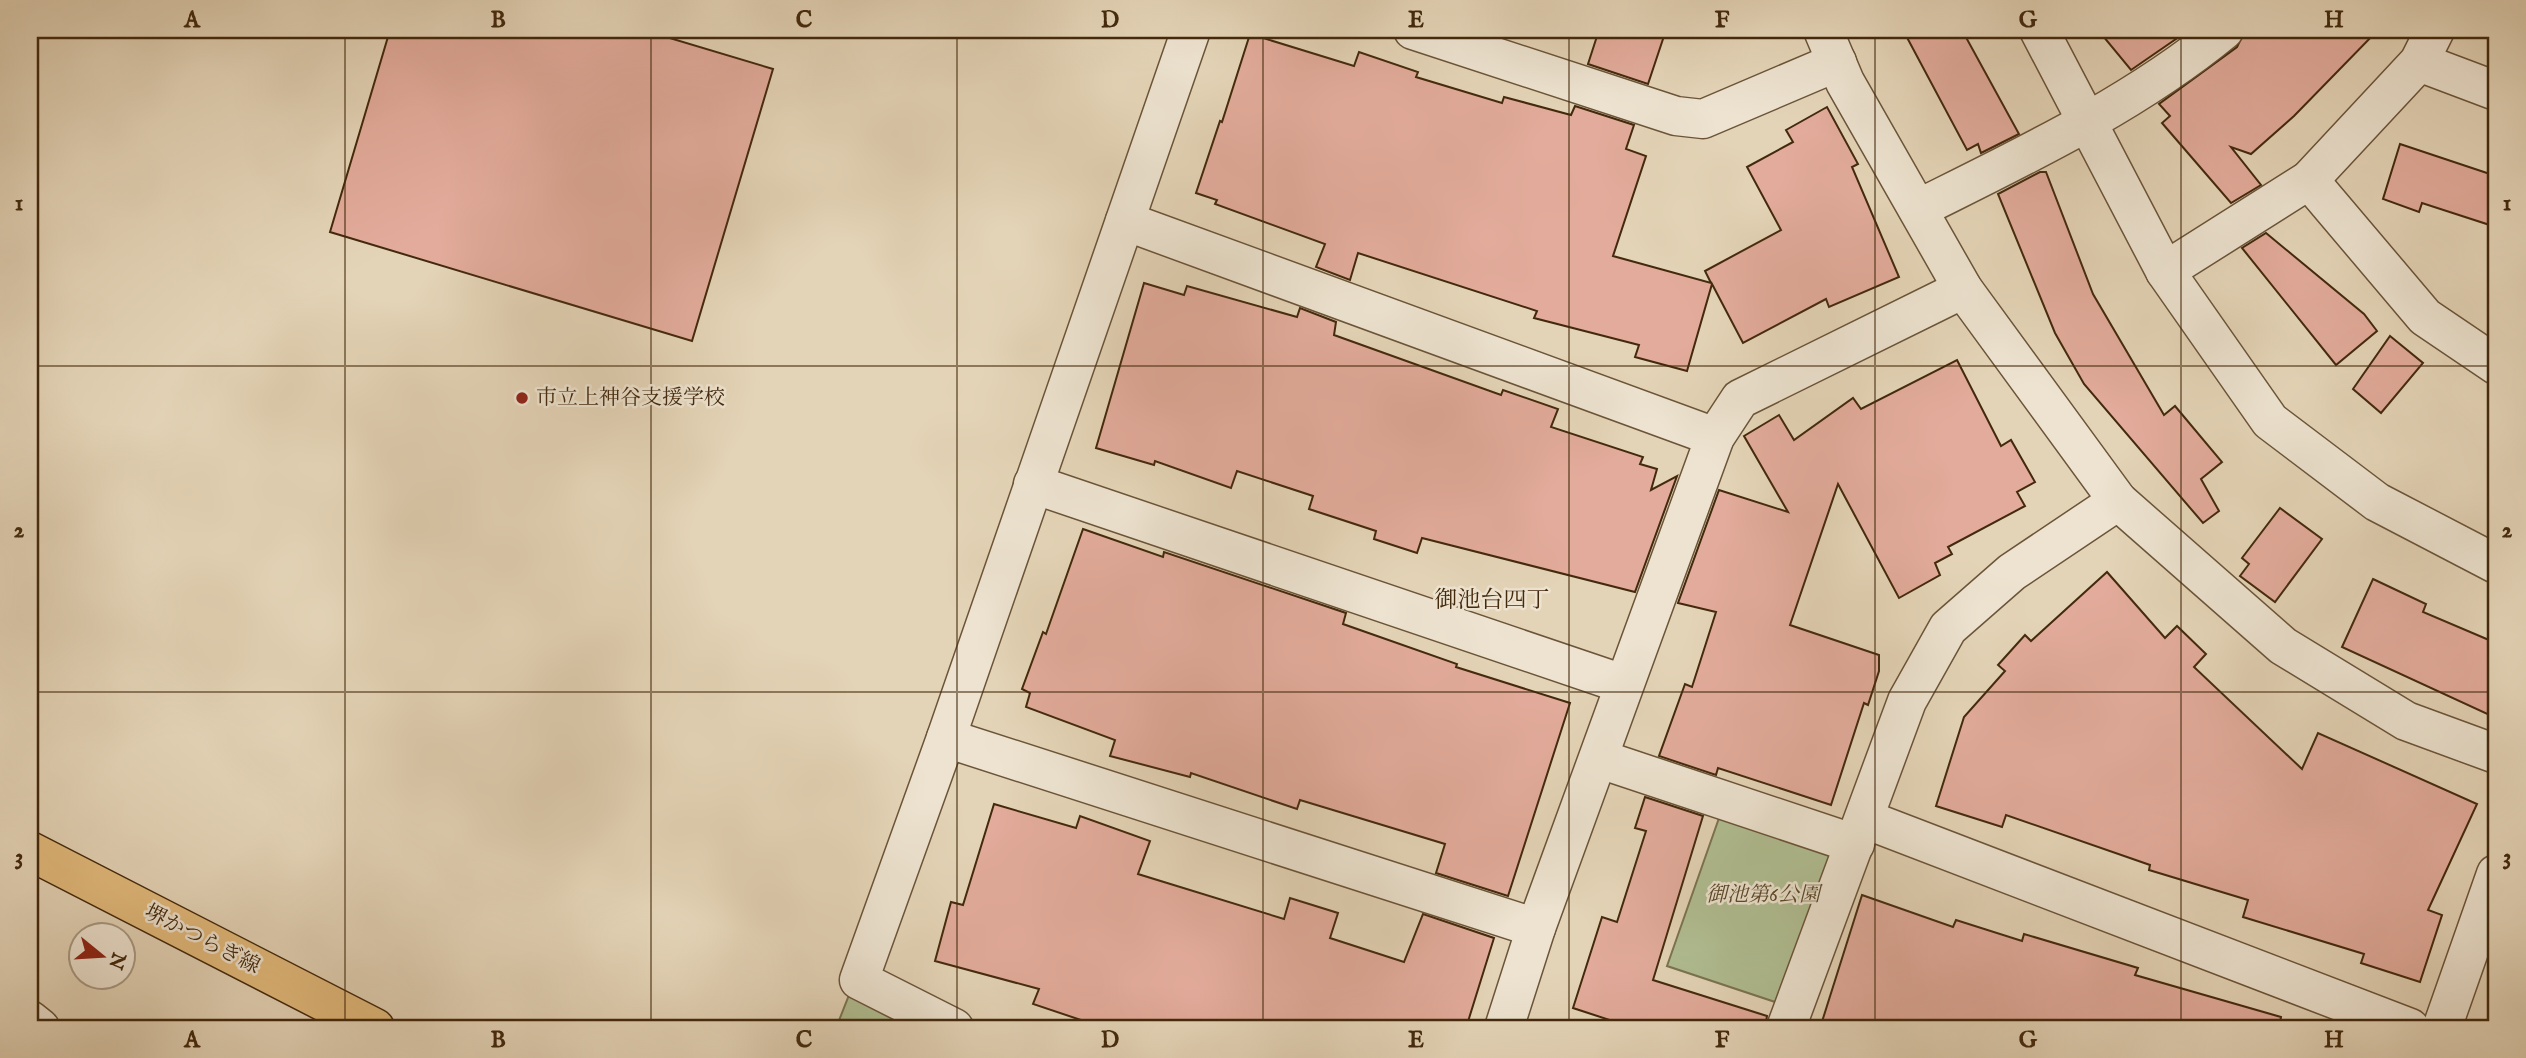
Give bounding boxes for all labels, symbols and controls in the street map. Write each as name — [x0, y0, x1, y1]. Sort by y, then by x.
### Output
text: A — [183, 6, 201, 35]
text: B — [490, 6, 506, 35]
text: C — [796, 6, 813, 35]
text: D — [1101, 6, 1119, 35]
text: E — [1408, 6, 1424, 35]
text: F — [1715, 6, 1730, 35]
text: G — [2019, 6, 2038, 35]
text: H — [2324, 6, 2344, 35]
text: 1 — [15, 189, 23, 218]
text: 1 — [2503, 189, 2511, 218]
place label: 市立上神谷支援学校 — [536, 385, 725, 412]
marker: 市立上神谷支援学校 — [514, 390, 530, 406]
text: 2 — [14, 516, 25, 545]
text: 2 — [2502, 516, 2513, 545]
district label: 御池台四丁 — [1435, 586, 1550, 615]
text: 3 — [15, 843, 23, 872]
text: 3 — [2503, 843, 2511, 872]
park label: 御池第6公園 — [1706, 882, 1823, 909]
street label: 堺かつらぎ線 — [140, 899, 264, 981]
north arrow — [66, 922, 136, 992]
text: N — [102, 948, 131, 973]
text: A — [183, 1026, 201, 1055]
text: B — [490, 1026, 506, 1055]
text: C — [796, 1026, 813, 1055]
text: D — [1101, 1026, 1119, 1055]
text: E — [1408, 1026, 1424, 1055]
text: F — [1715, 1026, 1730, 1055]
text: G — [2019, 1026, 2038, 1055]
text: H — [2324, 1026, 2344, 1055]

